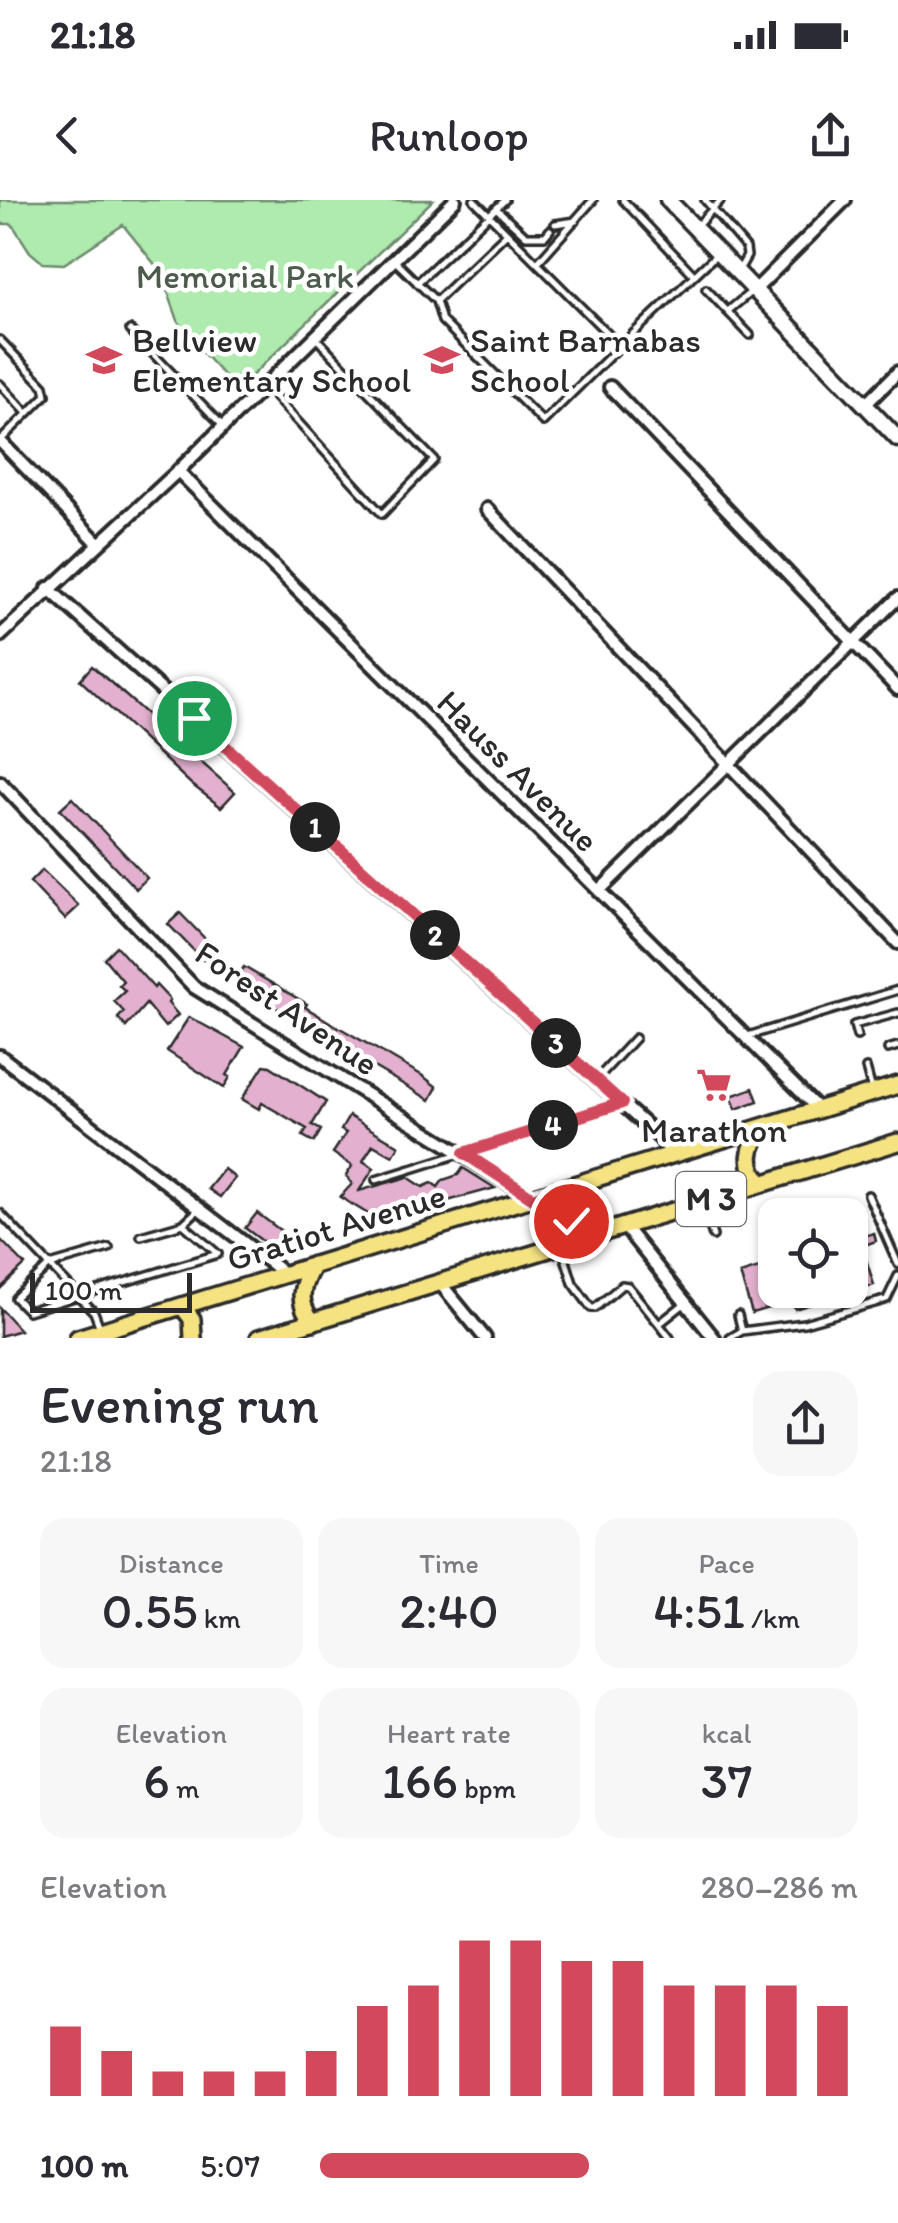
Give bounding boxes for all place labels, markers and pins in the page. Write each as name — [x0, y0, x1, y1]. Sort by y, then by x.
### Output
place label: Bellview Elementary School — [132, 319, 411, 401]
place label: Saint Barnabas School — [470, 319, 701, 401]
school or university icon: Bellview Elementary School — [85, 341, 123, 379]
school or university icon: Saint Barnabas School — [423, 341, 461, 379]
pin — [152, 676, 237, 761]
pin: 1 — [290, 802, 340, 852]
pin: 2 — [410, 910, 460, 960]
pin: 3 — [531, 1018, 581, 1068]
supermarket icon: Marathon — [695, 1066, 733, 1104]
pin: 4 — [528, 1100, 578, 1150]
place label: Marathon — [641, 1109, 787, 1151]
pin — [529, 1179, 614, 1264]

